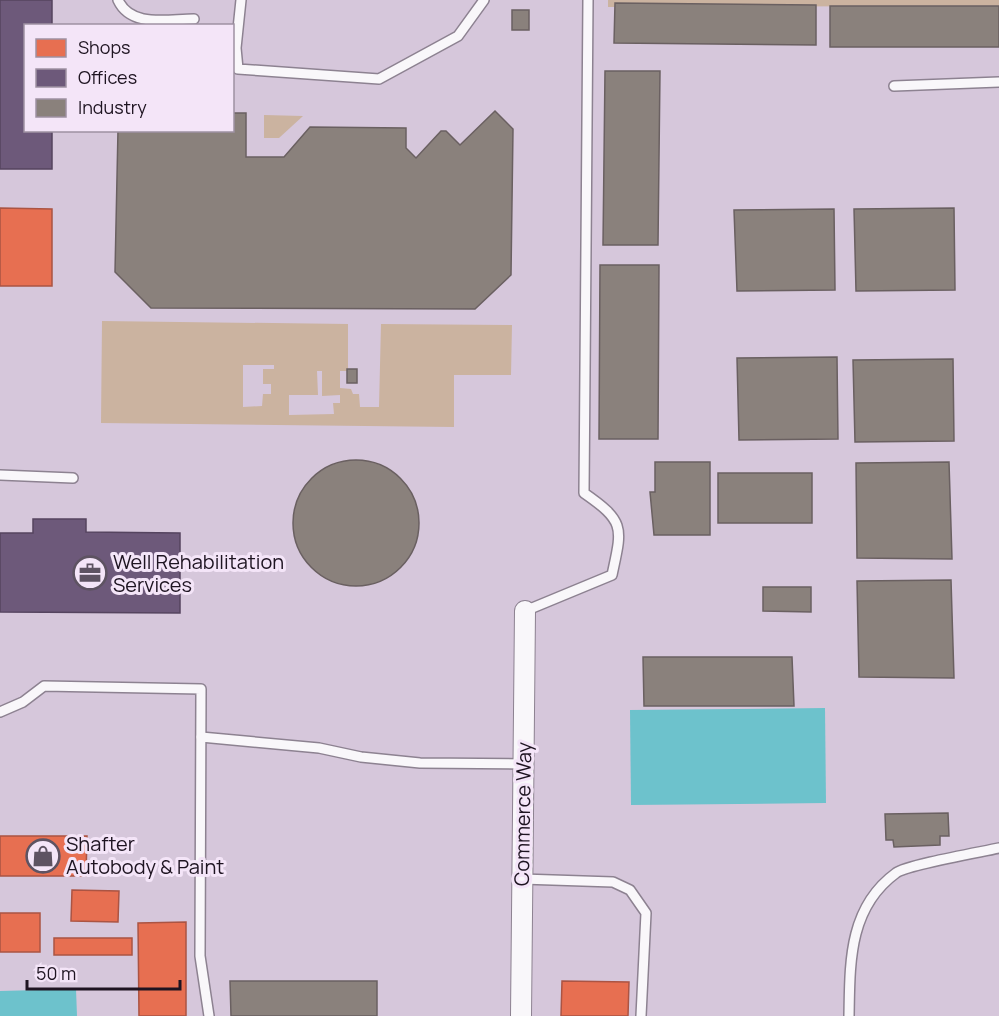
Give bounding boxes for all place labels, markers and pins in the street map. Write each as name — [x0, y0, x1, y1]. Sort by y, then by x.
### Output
place label: Well Rehabilitation Services — [113, 548, 284, 598]
office icon: Well Rehabilitation Services — [72, 555, 108, 591]
place label: Shafter Autobody & Paint — [66, 830, 224, 880]
shop icon: Shafter Autobody & Paint — [25, 838, 61, 874]

